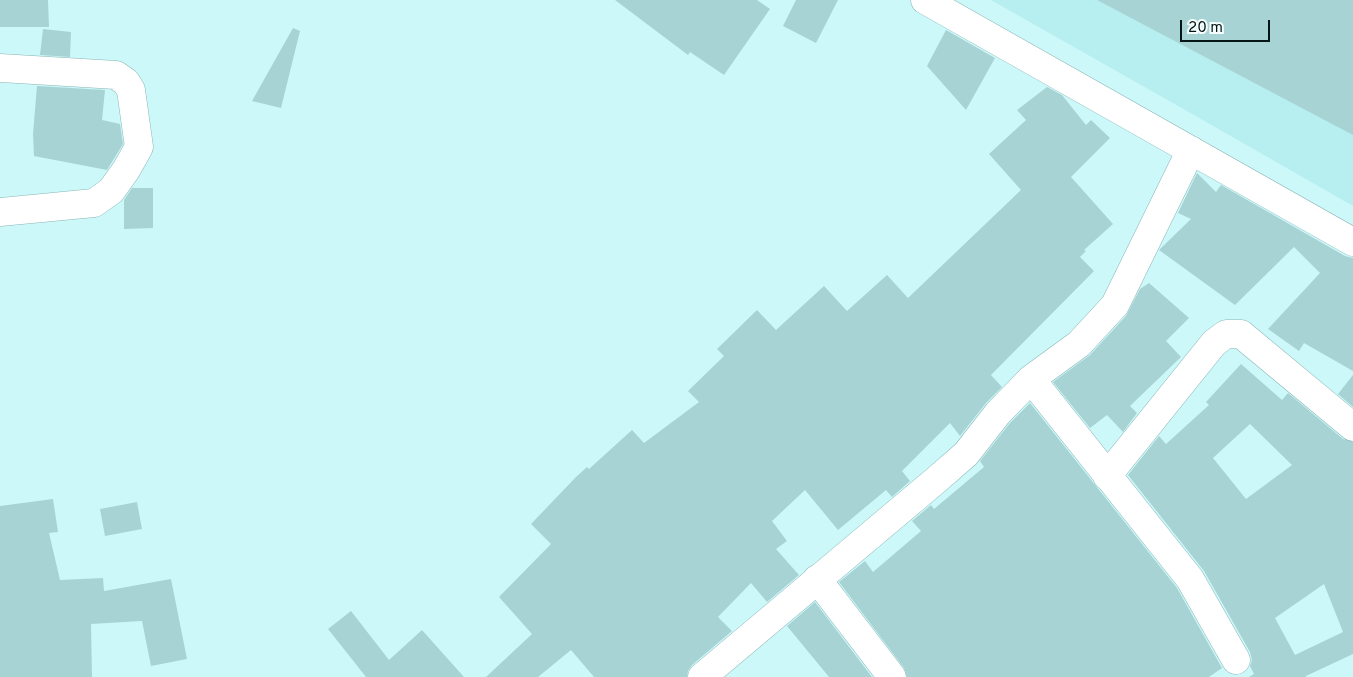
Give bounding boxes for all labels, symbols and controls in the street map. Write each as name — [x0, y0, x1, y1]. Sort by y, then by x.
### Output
scale bar — [1183, 10, 1273, 42]
text: 20 m — [1188, 19, 1223, 38]

